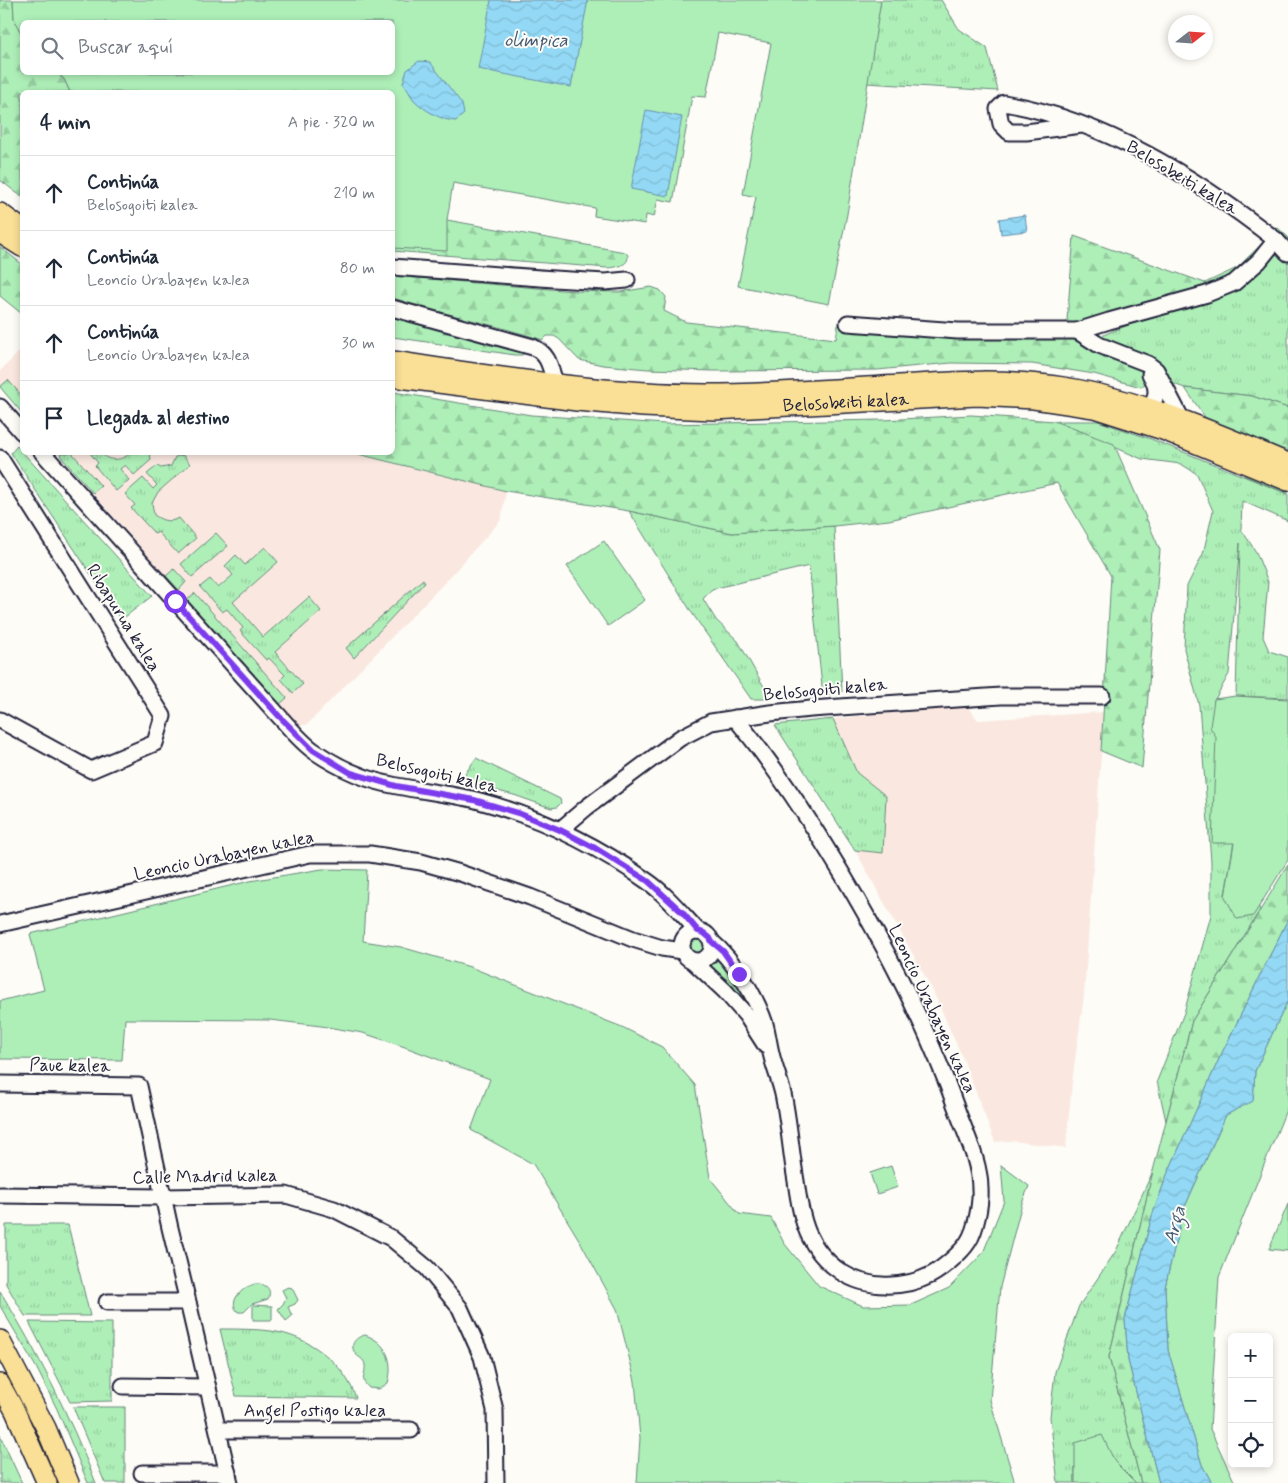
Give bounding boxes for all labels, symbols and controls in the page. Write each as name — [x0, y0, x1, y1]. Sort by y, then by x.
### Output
north arrow — [1168, 15, 1213, 60]
search box — [20, 20, 395, 75]
water label: olimpica — [504, 28, 569, 53]
icon: search — [38, 34, 66, 62]
text: Buscar aquí — [78, 35, 173, 60]
text: 4 min — [40, 109, 91, 137]
text: A pie · 320 m — [288, 112, 375, 133]
street label: Belosobeiti kalea — [1122, 135, 1242, 221]
text: Continúa — [87, 170, 159, 195]
icon: ahead — [40, 179, 68, 207]
text: 210 m — [334, 183, 375, 204]
text: Belosogoiti kalea — [87, 195, 198, 216]
text: Continúa — [87, 245, 159, 270]
icon: ahead — [40, 254, 68, 282]
text: 80 m — [340, 258, 375, 279]
text: Leoncio Urabayen kalea — [87, 270, 250, 291]
text: Continúa — [87, 320, 159, 345]
icon: ahead — [40, 329, 68, 357]
text: 30 m — [342, 333, 375, 354]
text: Leoncio Urabayen kalea — [87, 345, 250, 366]
street label: Belosobeiti kalea — [782, 388, 910, 418]
icon: arrive — [40, 404, 68, 432]
text: Llegada al destino — [87, 406, 229, 431]
street label: Ribapurua kalea — [80, 560, 166, 676]
route start — [164, 590, 187, 613]
street label: Belosogoiti kalea — [762, 673, 888, 707]
street label: Belosogoiti kalea — [374, 748, 501, 800]
street label: Leoncio Urabayen kalea — [132, 825, 316, 887]
street label: Leoncio Urabayen kalea — [882, 921, 982, 1097]
route end — [728, 963, 751, 986]
street label: Paue kalea — [29, 1053, 111, 1079]
street label: Calle Madrid kalea — [132, 1164, 278, 1190]
water label: Arga — [1158, 1202, 1194, 1248]
map controls — [1228, 1333, 1273, 1468]
button: + — [1228, 1333, 1273, 1378]
button: − — [1228, 1378, 1273, 1423]
street label: Angel Postigo kalea — [244, 1399, 386, 1425]
button: locate — [1228, 1423, 1273, 1468]

